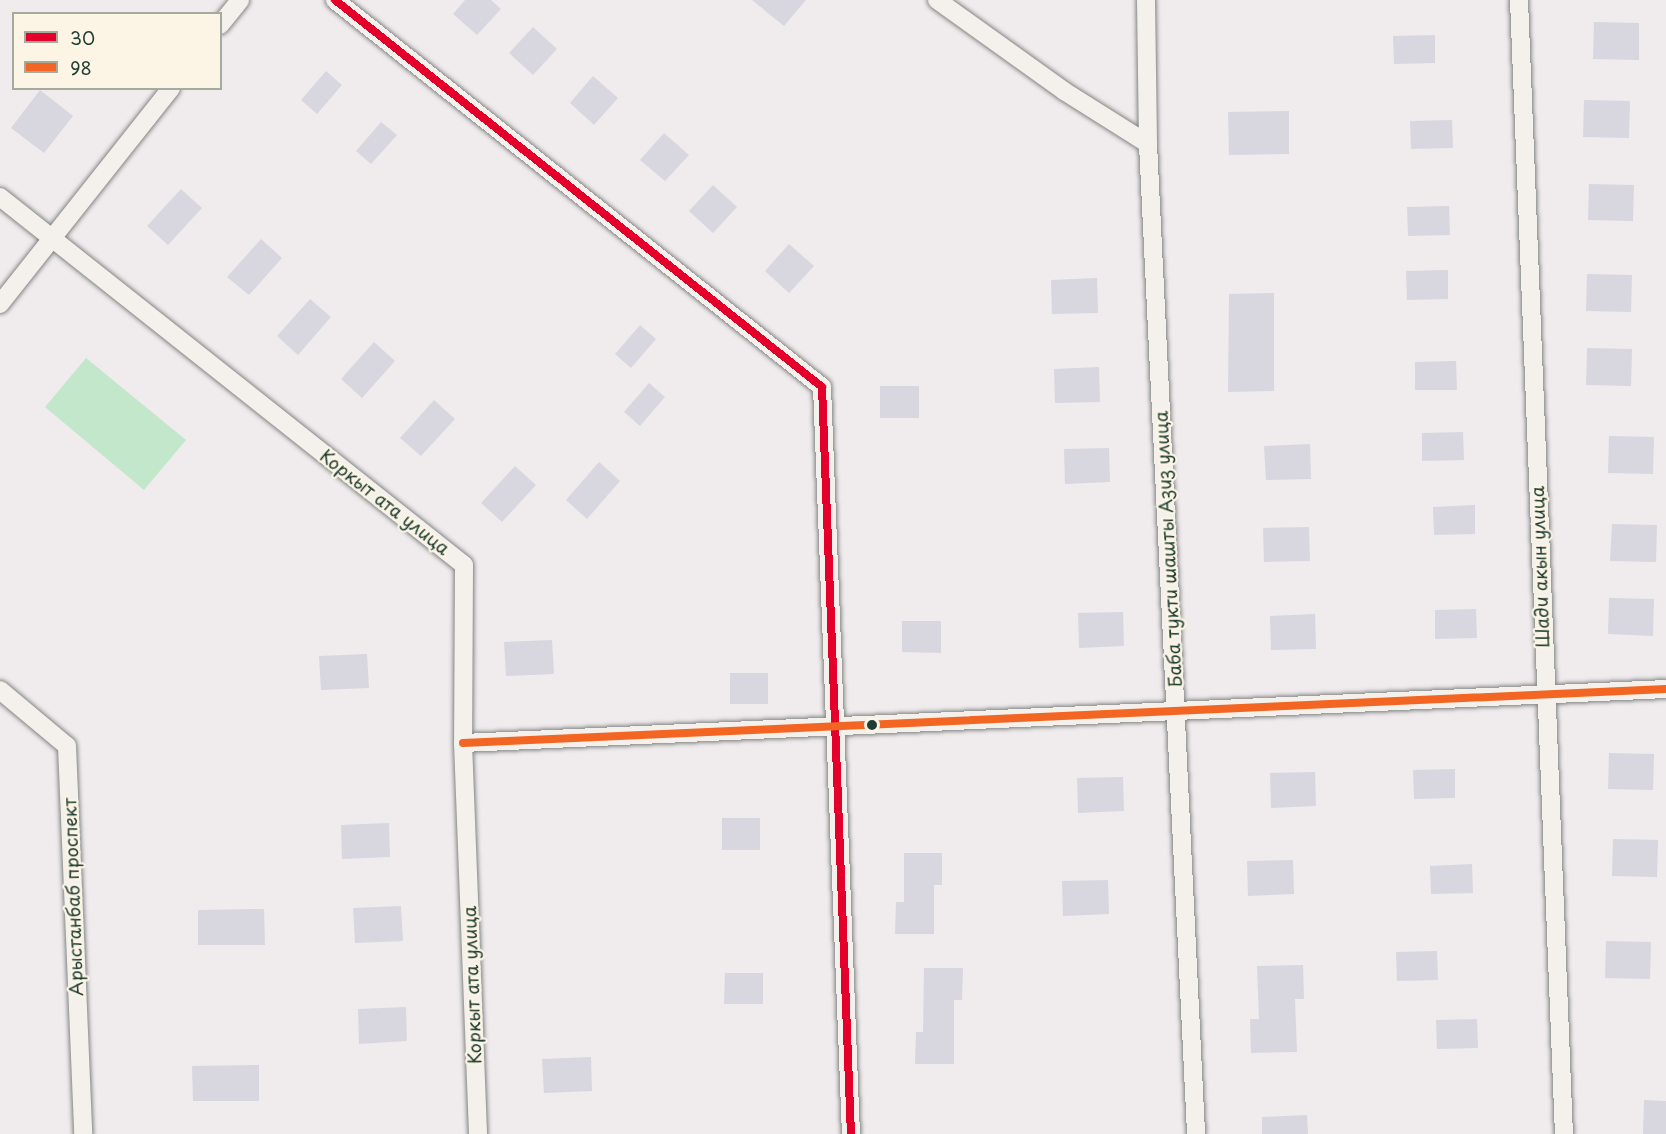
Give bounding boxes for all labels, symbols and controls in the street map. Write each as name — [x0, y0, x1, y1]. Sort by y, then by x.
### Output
legend — [12, 12, 222, 90]
text: 30 — [70, 24, 95, 51]
text: 98 — [70, 54, 92, 81]
street label: Баба тукти шашты Азиз улица — [1150, 409, 1186, 689]
street label: Коркыт ата улица — [315, 444, 455, 560]
street label: Шади акын улица — [1526, 485, 1554, 649]
unlabelled marker — [866, 719, 878, 731]
street label: Арыстанбаб проспект — [59, 797, 87, 997]
street label: Коркыт ата улица — [458, 904, 486, 1066]

